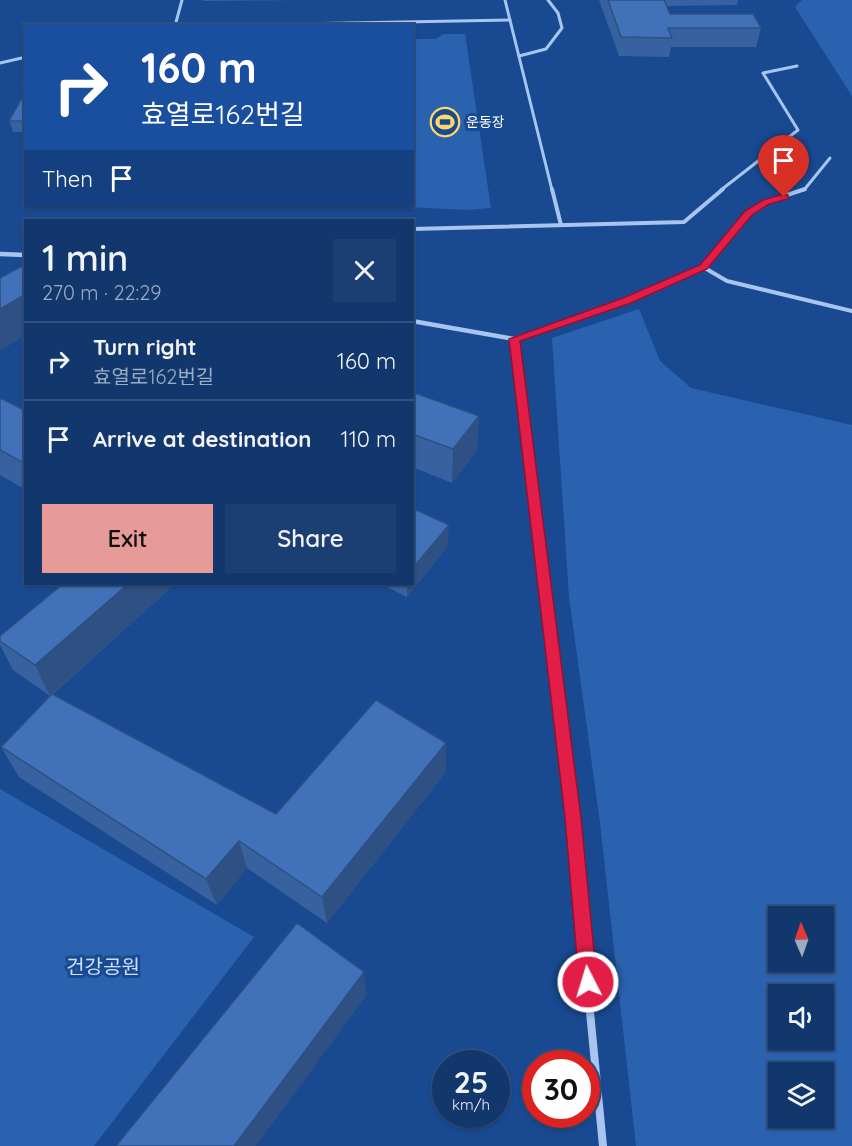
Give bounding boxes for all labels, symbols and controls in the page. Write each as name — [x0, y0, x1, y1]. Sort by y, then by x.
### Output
text: 160 m — [141, 41, 257, 94]
icon: right — [42, 48, 120, 126]
text: 효열로162번길 — [141, 97, 305, 131]
sports icon: 운동장 — [429, 106, 461, 138]
place label: 운동장 — [466, 113, 505, 131]
pin — [758, 135, 809, 197]
icon: arrive — [767, 144, 800, 177]
icon: arrive — [105, 162, 138, 195]
text: Then — [42, 165, 93, 193]
text: 1 min — [42, 235, 128, 280]
button: close — [333, 239, 396, 302]
text: 270 m · 22:29 — [42, 280, 162, 305]
text: Turn right — [93, 333, 197, 361]
icon: right — [42, 345, 75, 378]
text: 160 m — [337, 347, 396, 375]
text: 효열로162번길 — [93, 364, 214, 389]
icon: arrive — [42, 423, 75, 456]
text: Arrive at destination — [93, 425, 311, 453]
text: 110 m — [341, 425, 396, 453]
button: Exit — [42, 504, 213, 573]
button: Share — [225, 504, 396, 573]
north arrow — [768, 906, 834, 972]
map controls — [768, 906, 834, 1128]
position arrow — [556, 950, 620, 1014]
park label: 건강공원 — [66, 954, 140, 979]
button: sound — [768, 984, 834, 1050]
speed limit sign: 30 — [522, 1050, 600, 1128]
button: layers — [768, 1062, 834, 1128]
text: 25 — [454, 1063, 488, 1101]
text: km/h — [452, 1095, 490, 1114]

